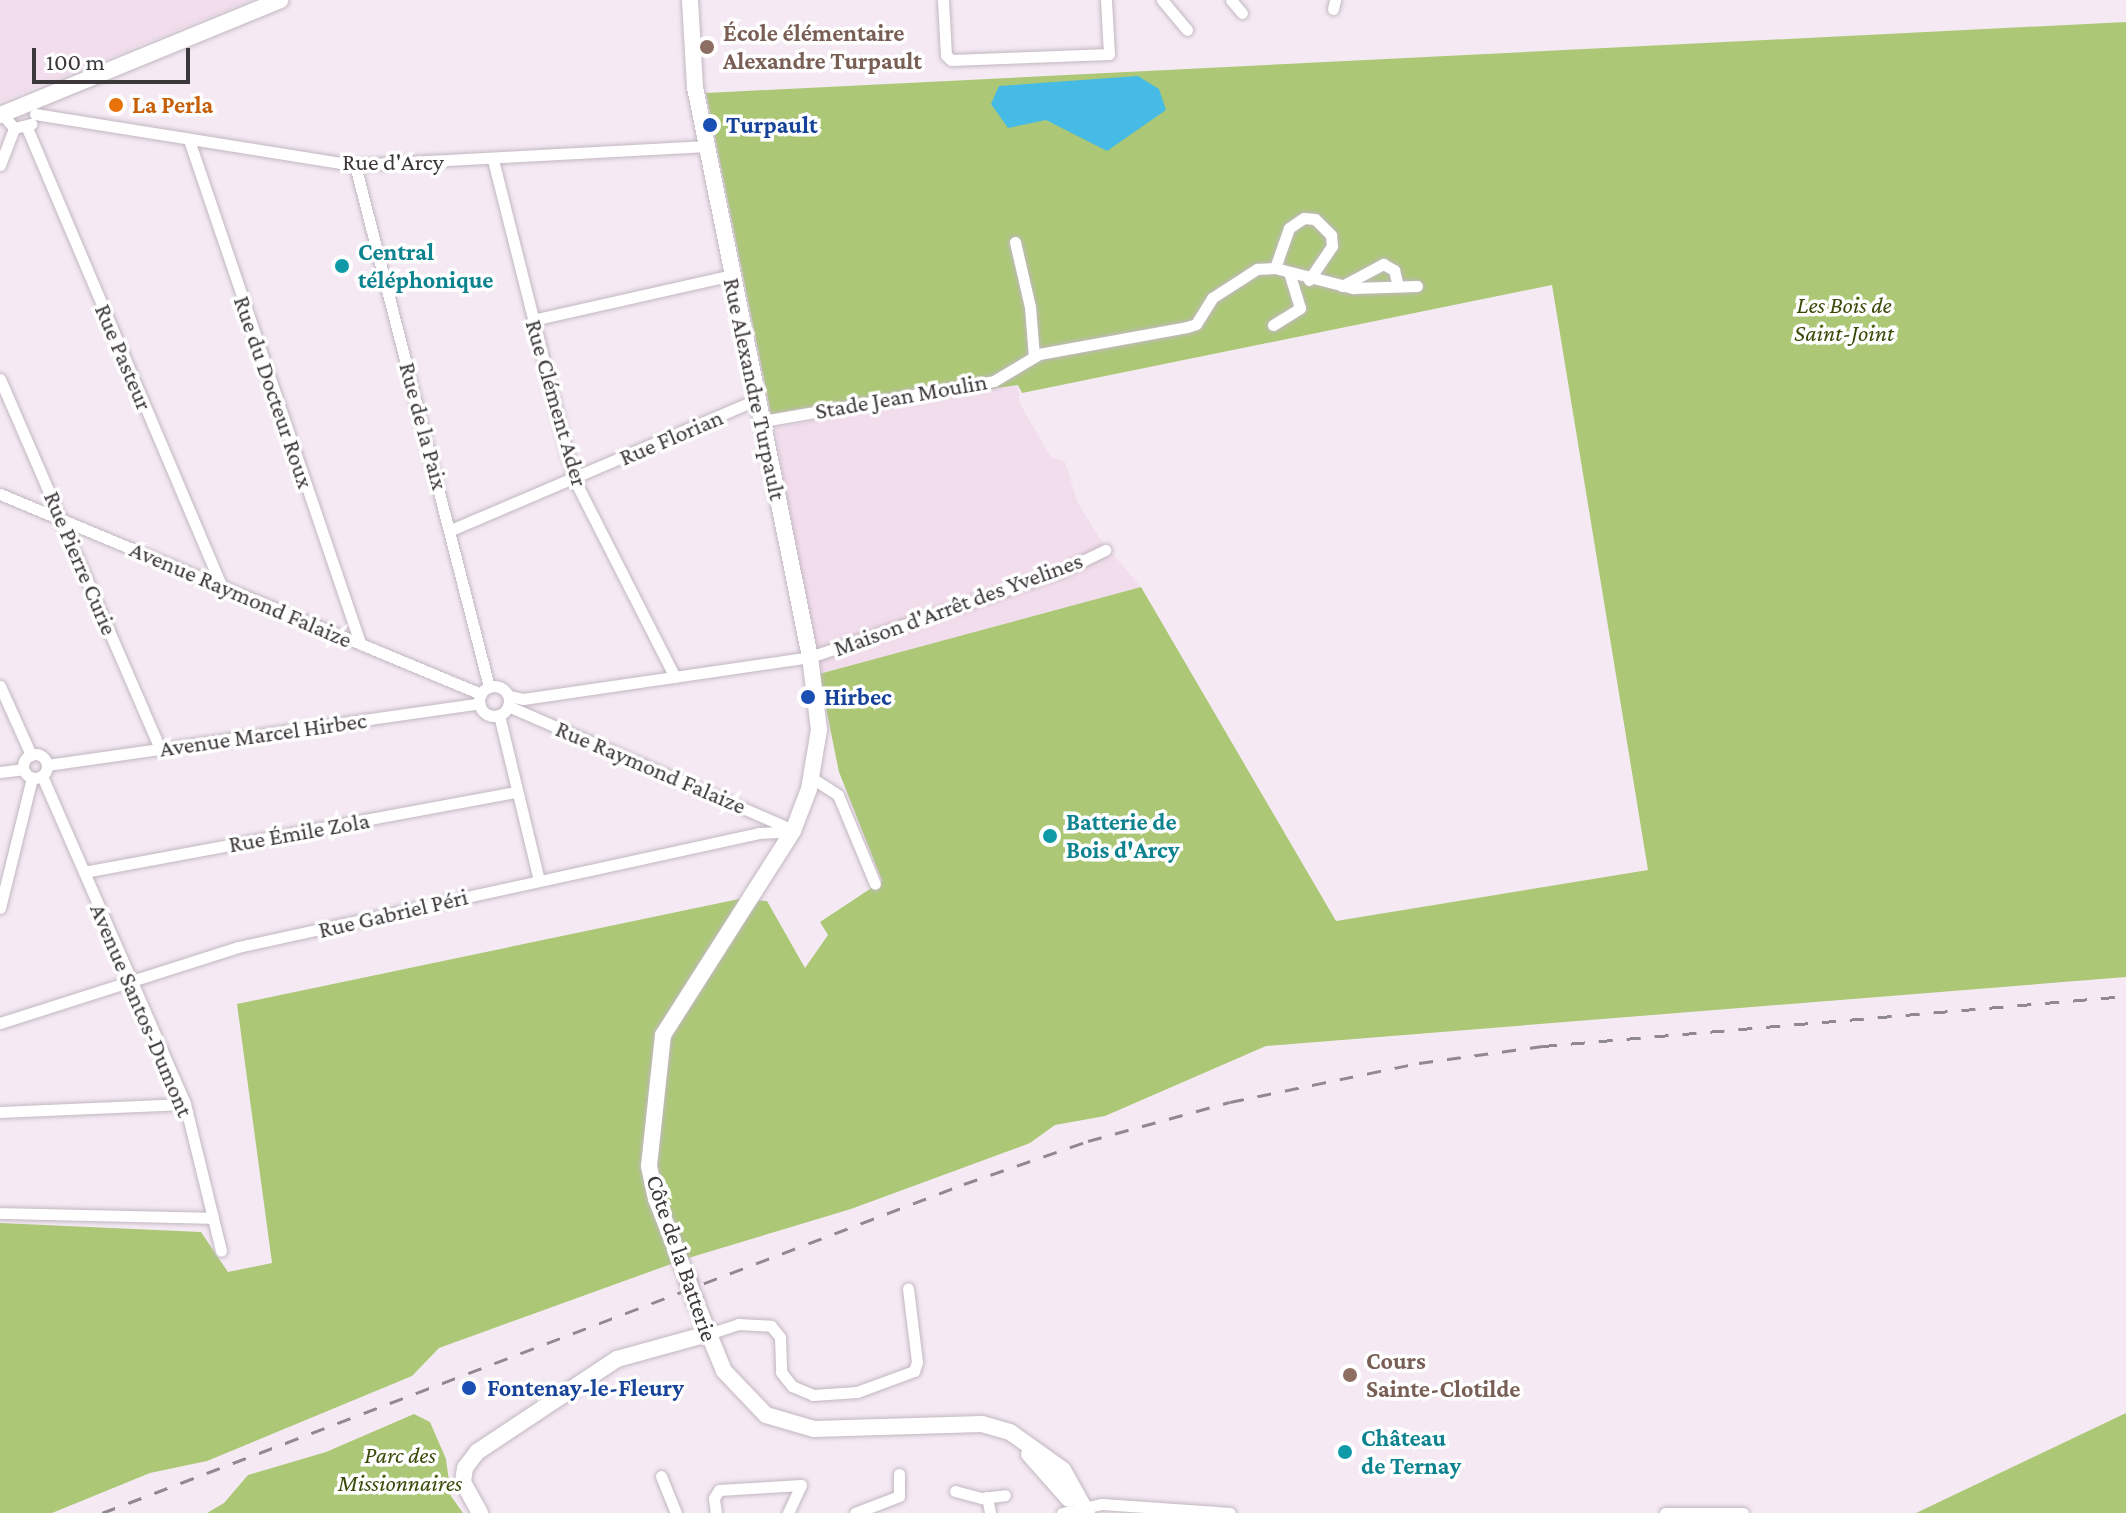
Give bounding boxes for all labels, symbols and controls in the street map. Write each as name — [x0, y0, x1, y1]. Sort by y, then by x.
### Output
place label: École élémentaire Alexandre Turpault — [723, 19, 922, 75]
scale bar — [36, 32, 194, 82]
marker: École élémentaire Alexandre Turpault — [698, 38, 716, 56]
text: 100 m — [46, 48, 105, 75]
place label: La Perla — [132, 91, 213, 119]
marker: La Perla — [107, 96, 125, 114]
place label: Turpault — [726, 111, 818, 139]
marker: Turpault — [701, 116, 719, 134]
street label: Rue d'Arcy — [342, 148, 444, 176]
place label: Central téléphonique — [358, 238, 494, 294]
marker: Central téléphonique — [333, 257, 351, 275]
street label: Rue Alexandre Turpault — [717, 275, 793, 503]
park label: Les Bois de Saint-Joint — [1794, 291, 1894, 347]
street label: Rue du Docteur Roux — [228, 292, 320, 492]
street label: Rue Pasteur — [89, 300, 159, 414]
street label: Rue Clément Ader — [519, 316, 595, 490]
street label: Rue de la Paix — [393, 359, 455, 493]
street label: Stade Jean Moulin — [813, 367, 989, 425]
street label: Rue Florian — [615, 402, 727, 472]
street label: Rue Pierre Curie — [38, 487, 124, 639]
street label: Avenue Raymond Falaize — [126, 534, 356, 654]
street label: Maison d'Arrêt des Yvelines — [830, 546, 1086, 662]
place label: Hirbec — [824, 683, 892, 711]
marker: Hirbec — [799, 688, 817, 706]
street label: Avenue Marcel Hirbec — [158, 705, 368, 763]
street label: Rue Raymond Falaize — [551, 714, 751, 820]
street label: Rue Émile Zola — [226, 805, 372, 859]
place label: Batterie de Bois d'Arcy — [1066, 808, 1179, 864]
marker: Batterie de Bois d'Arcy — [1041, 827, 1059, 845]
street label: Rue Gabriel Péri — [315, 882, 471, 944]
street label: Avenue Santos-Dumont — [84, 899, 200, 1121]
street label: Côte de la Batterie — [640, 1171, 724, 1345]
place label: Cours Sainte-Clotilde — [1366, 1347, 1520, 1403]
marker: Cours Sainte-Clotilde — [1341, 1366, 1359, 1384]
place label: Fontenay-le-Fleury — [487, 1374, 684, 1402]
marker: Fontenay-le-Fleury — [458, 1377, 480, 1399]
place label: Château de Ternay — [1361, 1424, 1461, 1480]
park label: Parc des Missionnaires — [338, 1441, 462, 1497]
marker: Château de Ternay — [1336, 1443, 1354, 1461]

